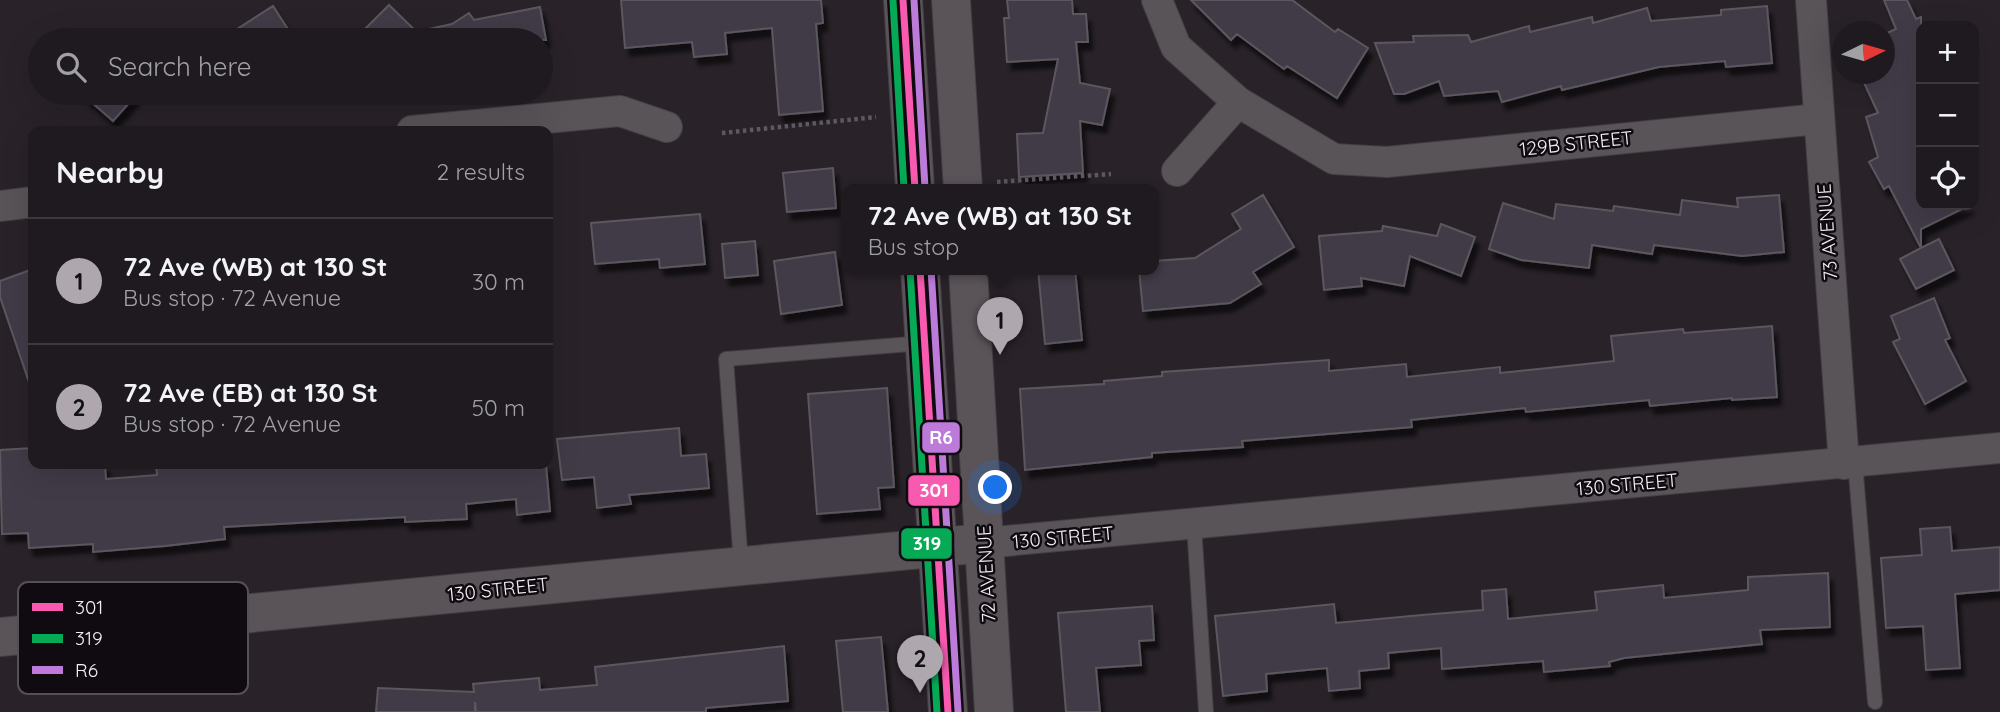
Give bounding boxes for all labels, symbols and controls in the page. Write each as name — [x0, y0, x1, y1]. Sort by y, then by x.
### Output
north arrow — [1832, 21, 1895, 84]
map controls — [1916, 21, 1979, 210]
button: + — [1916, 21, 1979, 84]
search box — [28, 28, 553, 105]
icon: search — [52, 48, 90, 86]
text: Search here — [108, 50, 252, 83]
button: − — [1916, 84, 1979, 147]
street label: 129B STREET — [1518, 125, 1634, 161]
button: locate — [1916, 147, 1979, 210]
text: Nearby — [56, 153, 164, 191]
text: 2 results — [436, 157, 525, 186]
street label: 73 AVENUE — [1812, 183, 1842, 281]
popup — [841, 184, 1159, 275]
text: 72 Ave (WB) at 130 St — [868, 199, 1132, 232]
text: Bus stop — [868, 232, 959, 261]
text: 72 Ave (WB) at 130 St — [123, 250, 387, 283]
text: 1 — [75, 267, 83, 296]
text: 30 m — [472, 267, 525, 296]
text: Bus stop · 72 Avenue — [123, 283, 341, 312]
pin: 1 — [977, 297, 1023, 355]
text: 72 Ave (EB) at 130 St — [123, 376, 378, 409]
text: 2 — [72, 393, 86, 422]
text: 50 m — [472, 393, 525, 422]
text: Bus stop · 72 Avenue — [123, 409, 341, 438]
line badge: R6 — [921, 421, 961, 454]
text: R6 — [929, 425, 953, 449]
street label: 130 STREET — [1575, 468, 1679, 500]
your location — [978, 470, 1012, 504]
line badge: 301 — [907, 474, 961, 507]
text: 301 — [919, 478, 949, 502]
street label: 130 STREET — [1011, 521, 1115, 553]
street label: 72 AVENUE — [971, 525, 1001, 623]
line badge: 319 — [900, 527, 953, 560]
text: 319 — [913, 531, 941, 555]
street label: 130 STREET — [446, 572, 550, 606]
legend — [18, 582, 248, 694]
text: 301 — [75, 595, 103, 619]
text: 319 — [75, 626, 103, 650]
pin: 2 — [897, 635, 943, 693]
text: R6 — [75, 658, 98, 682]

